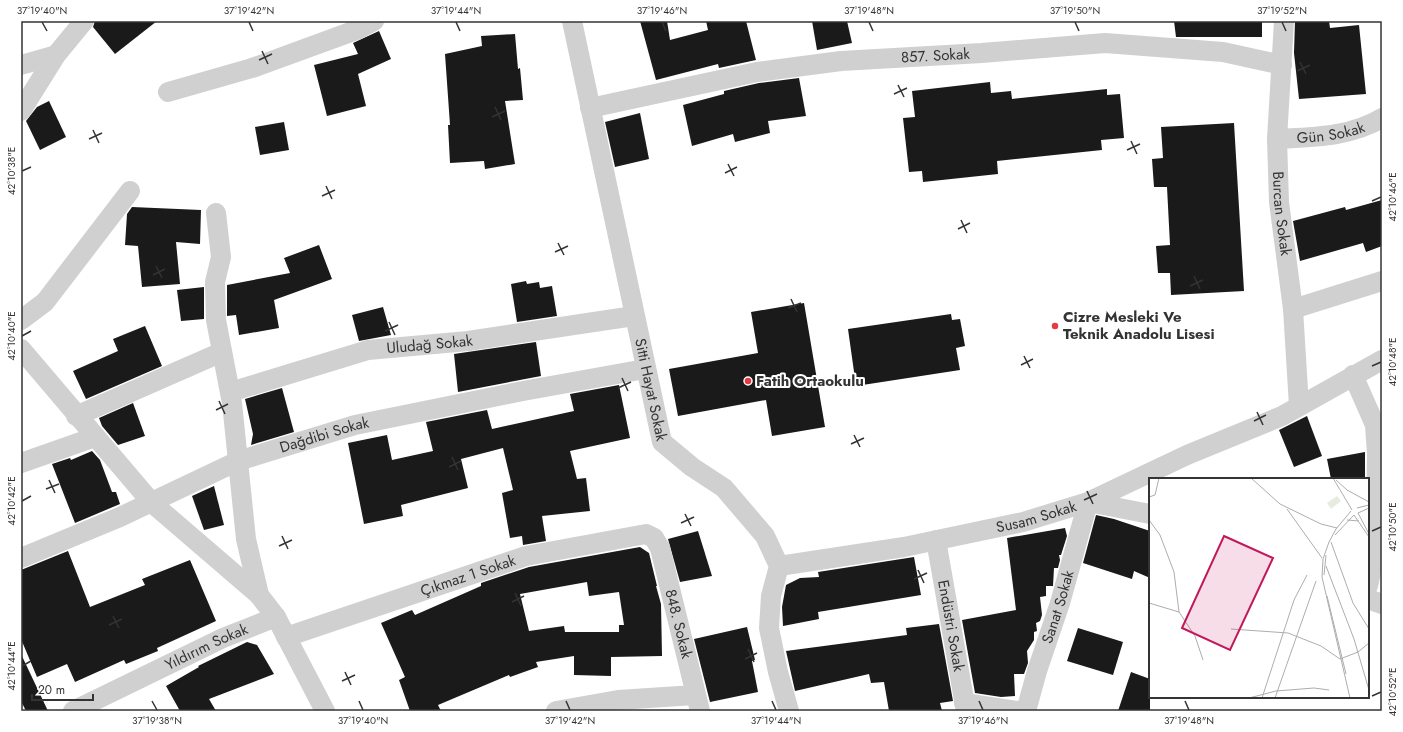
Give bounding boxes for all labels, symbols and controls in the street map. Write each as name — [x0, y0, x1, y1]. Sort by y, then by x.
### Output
text: 37°19'40"N — [17, 3, 67, 18]
text: 37°19'42"N — [224, 3, 274, 18]
text: 37°19'44"N — [431, 3, 481, 18]
text: 37°19'46"N — [637, 3, 687, 18]
text: 37°19'48"N — [844, 3, 894, 18]
text: 37°19'50"N — [1050, 3, 1100, 18]
text: 37°19'52"N — [1257, 3, 1307, 18]
street label: 857. Sokak — [900, 43, 971, 69]
street label: Gün Sokak — [1296, 116, 1368, 149]
text: 42°10'38"E — [4, 147, 19, 195]
street label: Burcan Sokak — [1267, 171, 1297, 258]
text: 42°10'46"E — [1385, 172, 1400, 222]
place label: Cizre Mesleki Ve Teknik Anadolu Lisesi — [1063, 306, 1215, 345]
text: 42°10'40"E — [4, 311, 19, 361]
marker: Cizre Mesleki Ve Teknik Anadolu Lisesi — [1050, 321, 1060, 331]
street label: Uludağ Sokak — [385, 329, 475, 359]
street label: Sitti Hayat Sokak — [629, 336, 673, 443]
text: 42°10'48"E — [1385, 337, 1400, 387]
place label: Fatih Ortaokulu — [756, 370, 864, 392]
marker: Fatih Ortaokulu — [743, 376, 753, 386]
street label: Dağdibi Sokak — [277, 411, 371, 459]
text: 42°10'42"E — [4, 476, 19, 526]
inset map — [1149, 478, 1369, 698]
street label: Susam Sokak — [994, 495, 1079, 538]
text: 42°10'50"E — [1385, 502, 1400, 552]
street label: Çıkmaz 1 Sokak — [417, 549, 519, 602]
street label: Sanat Sokak — [1036, 567, 1080, 646]
street label: Endüstri Sokak — [932, 578, 970, 674]
street label: 848. Sokak — [659, 587, 698, 661]
street label: Yıldırım Sokak — [161, 618, 251, 676]
text: 42°10'44"E — [4, 641, 19, 691]
text: 42°10'52"E — [1385, 667, 1400, 717]
scale bar — [32, 676, 93, 702]
text: 20 m — [38, 681, 65, 699]
text: 37°19'38"N — [132, 713, 182, 728]
text: 37°19'40"N — [338, 713, 388, 728]
text: 37°19'42"N — [545, 713, 595, 728]
text: 37°19'44"N — [751, 713, 801, 728]
text: 37°19'46"N — [958, 713, 1008, 728]
text: 37°19'48"N — [1164, 713, 1214, 728]

